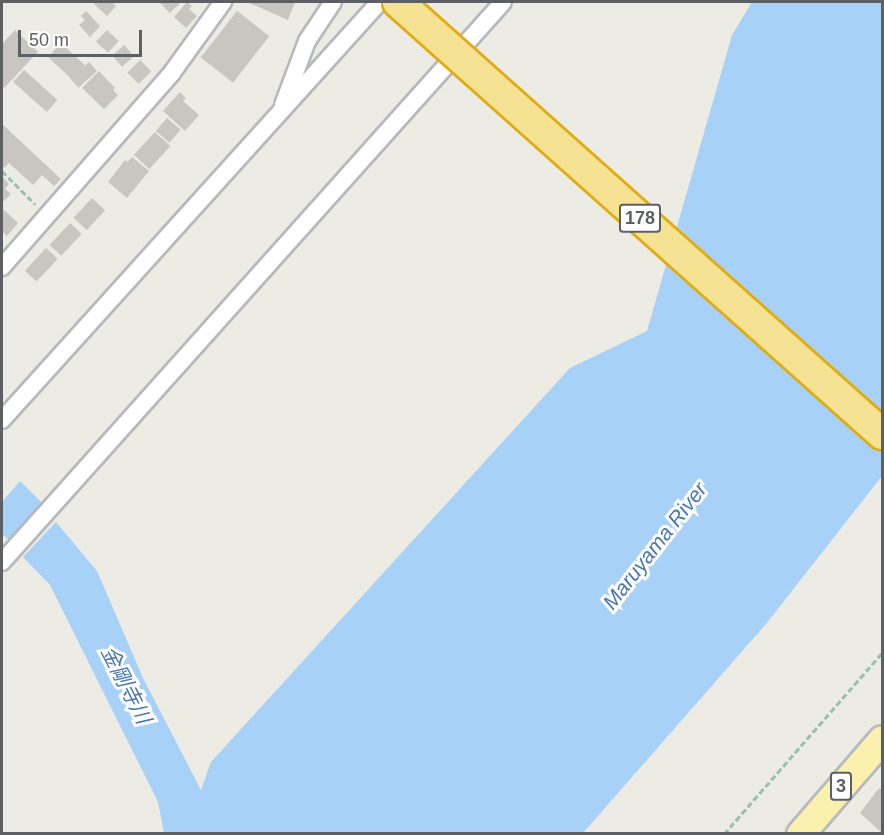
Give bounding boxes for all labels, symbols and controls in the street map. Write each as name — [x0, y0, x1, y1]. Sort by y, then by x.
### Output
scale bar — [21, 18, 146, 56]
text: 50 m — [29, 30, 69, 50]
road number: 178 — [618, 203, 662, 233]
water label: Maruyama River — [598, 478, 712, 614]
water label: 金剛寺川 — [96, 642, 156, 728]
road number: 3 — [829, 771, 853, 801]

